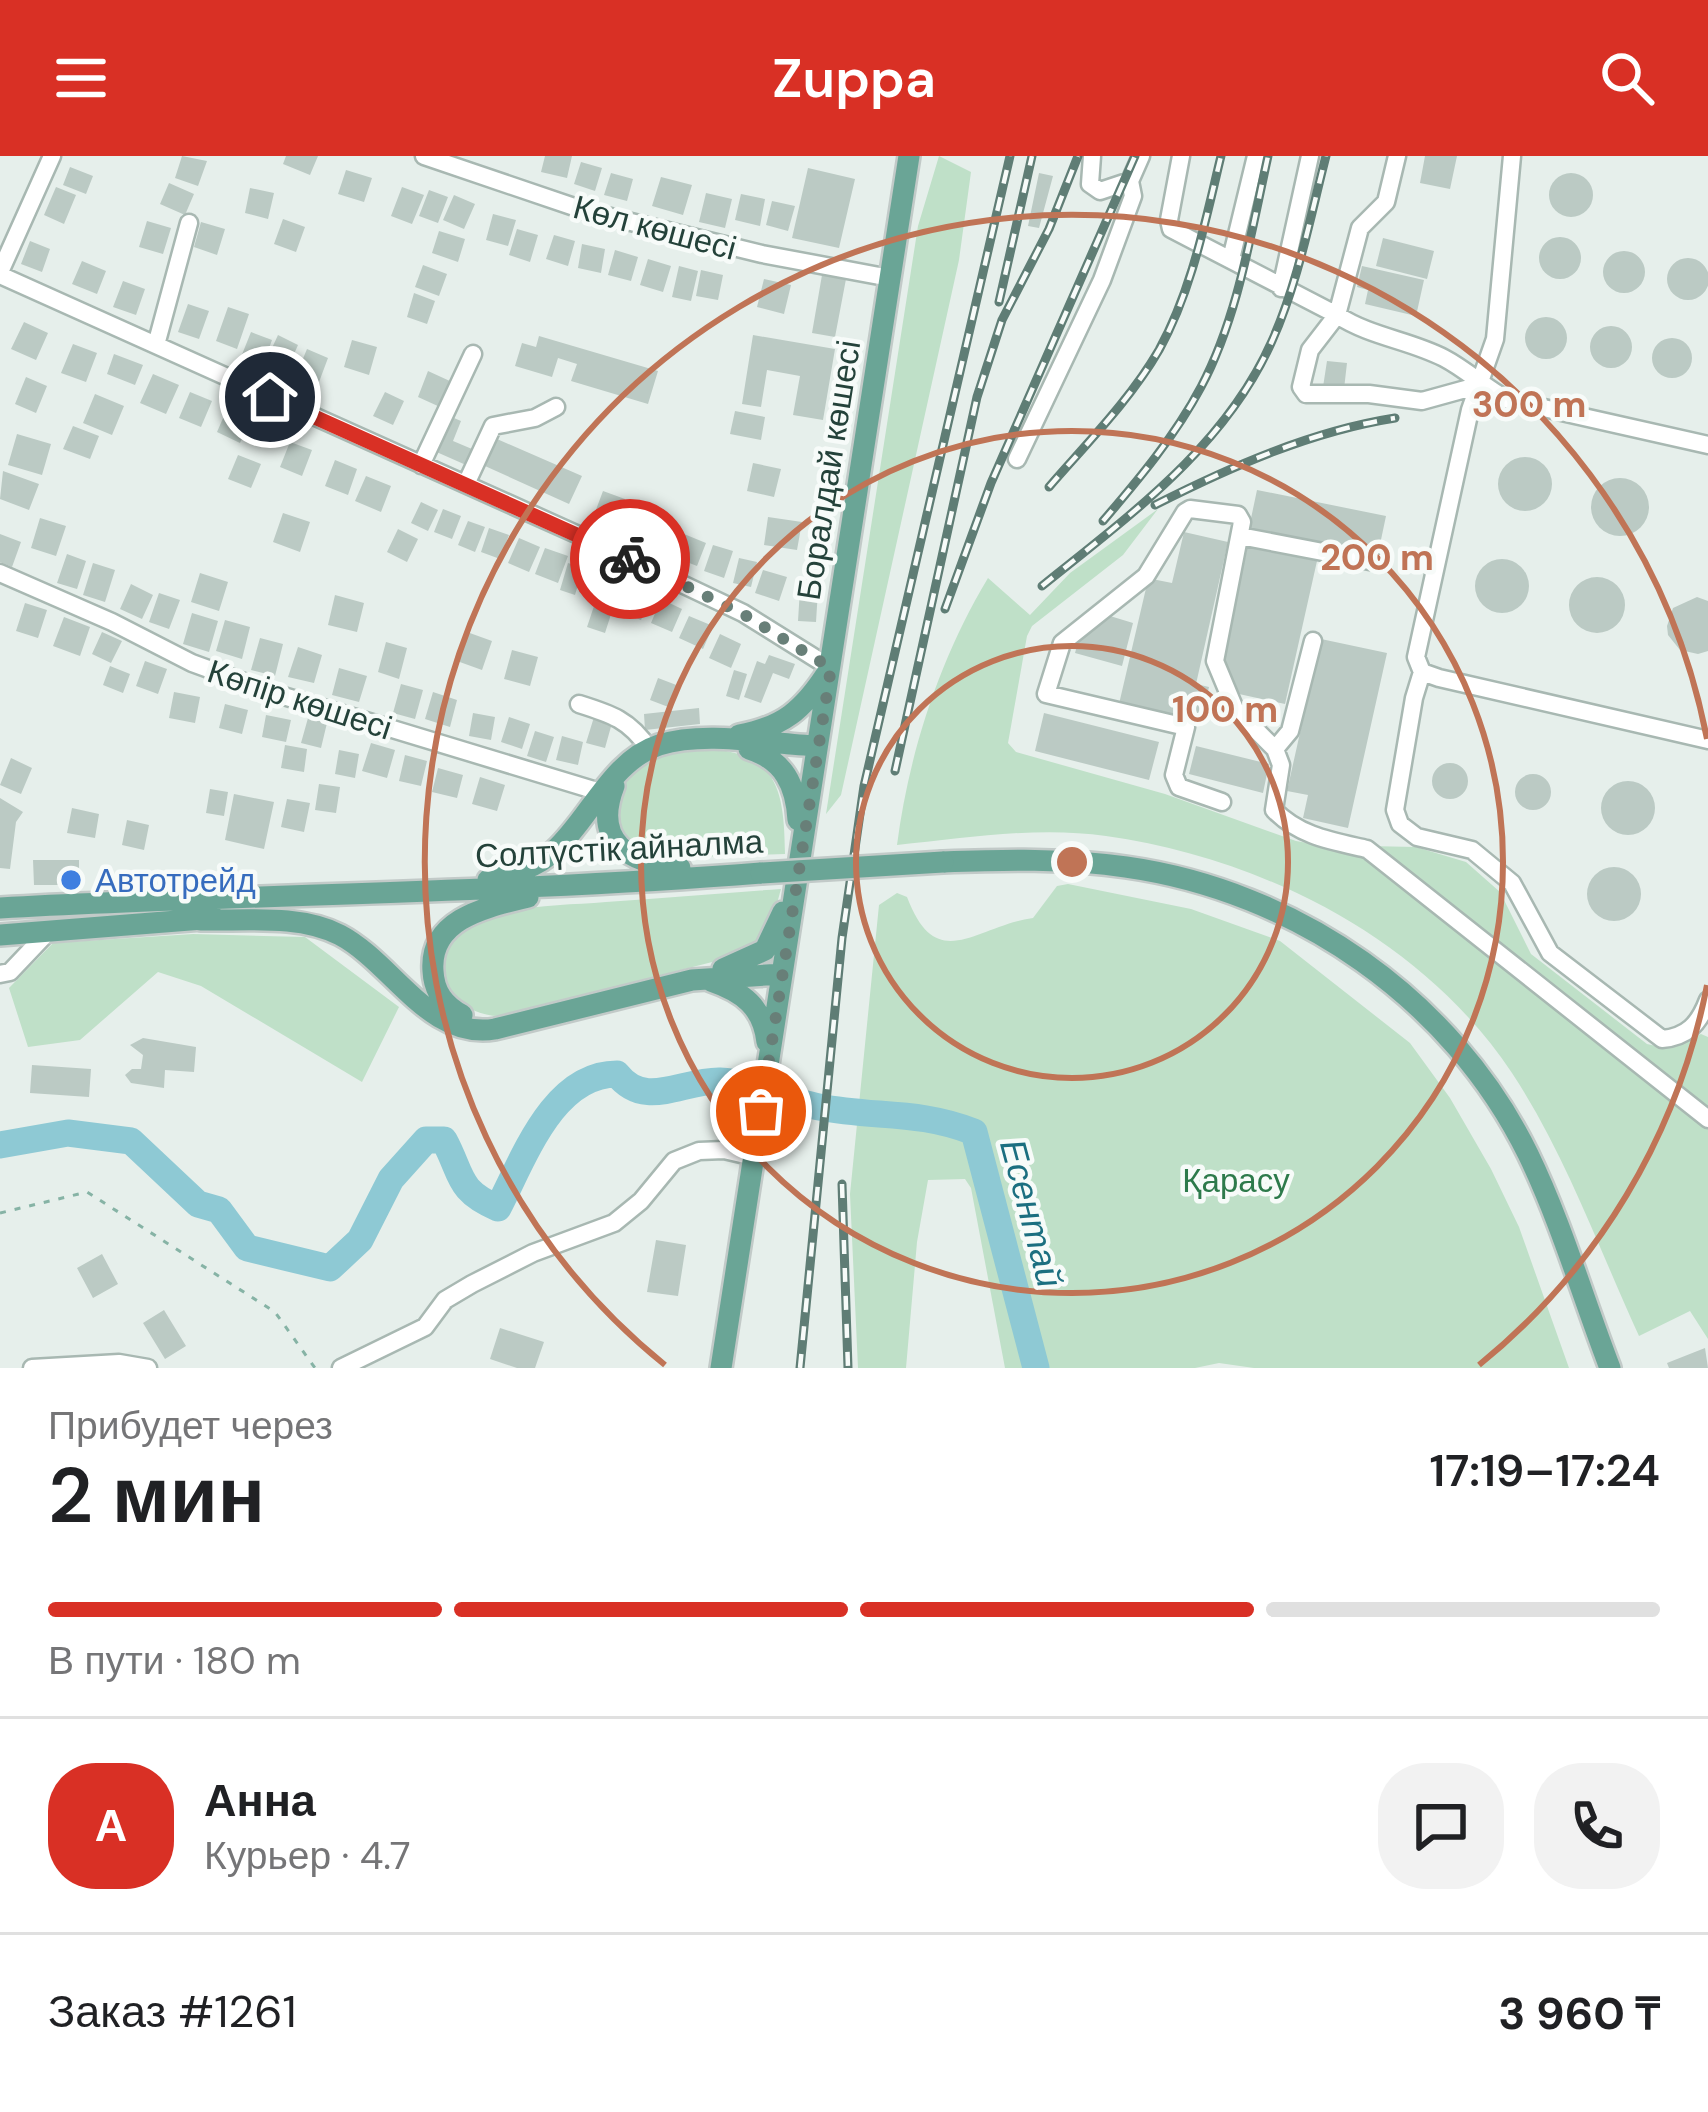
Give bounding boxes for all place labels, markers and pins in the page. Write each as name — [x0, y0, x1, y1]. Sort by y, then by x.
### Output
pin — [219, 346, 321, 448]
centre of rings — [1051, 841, 1093, 883]
place label: Автотрейд — [95, 859, 256, 902]
marker: Автотрейд — [58, 867, 84, 893]
pin — [710, 1060, 812, 1162]

